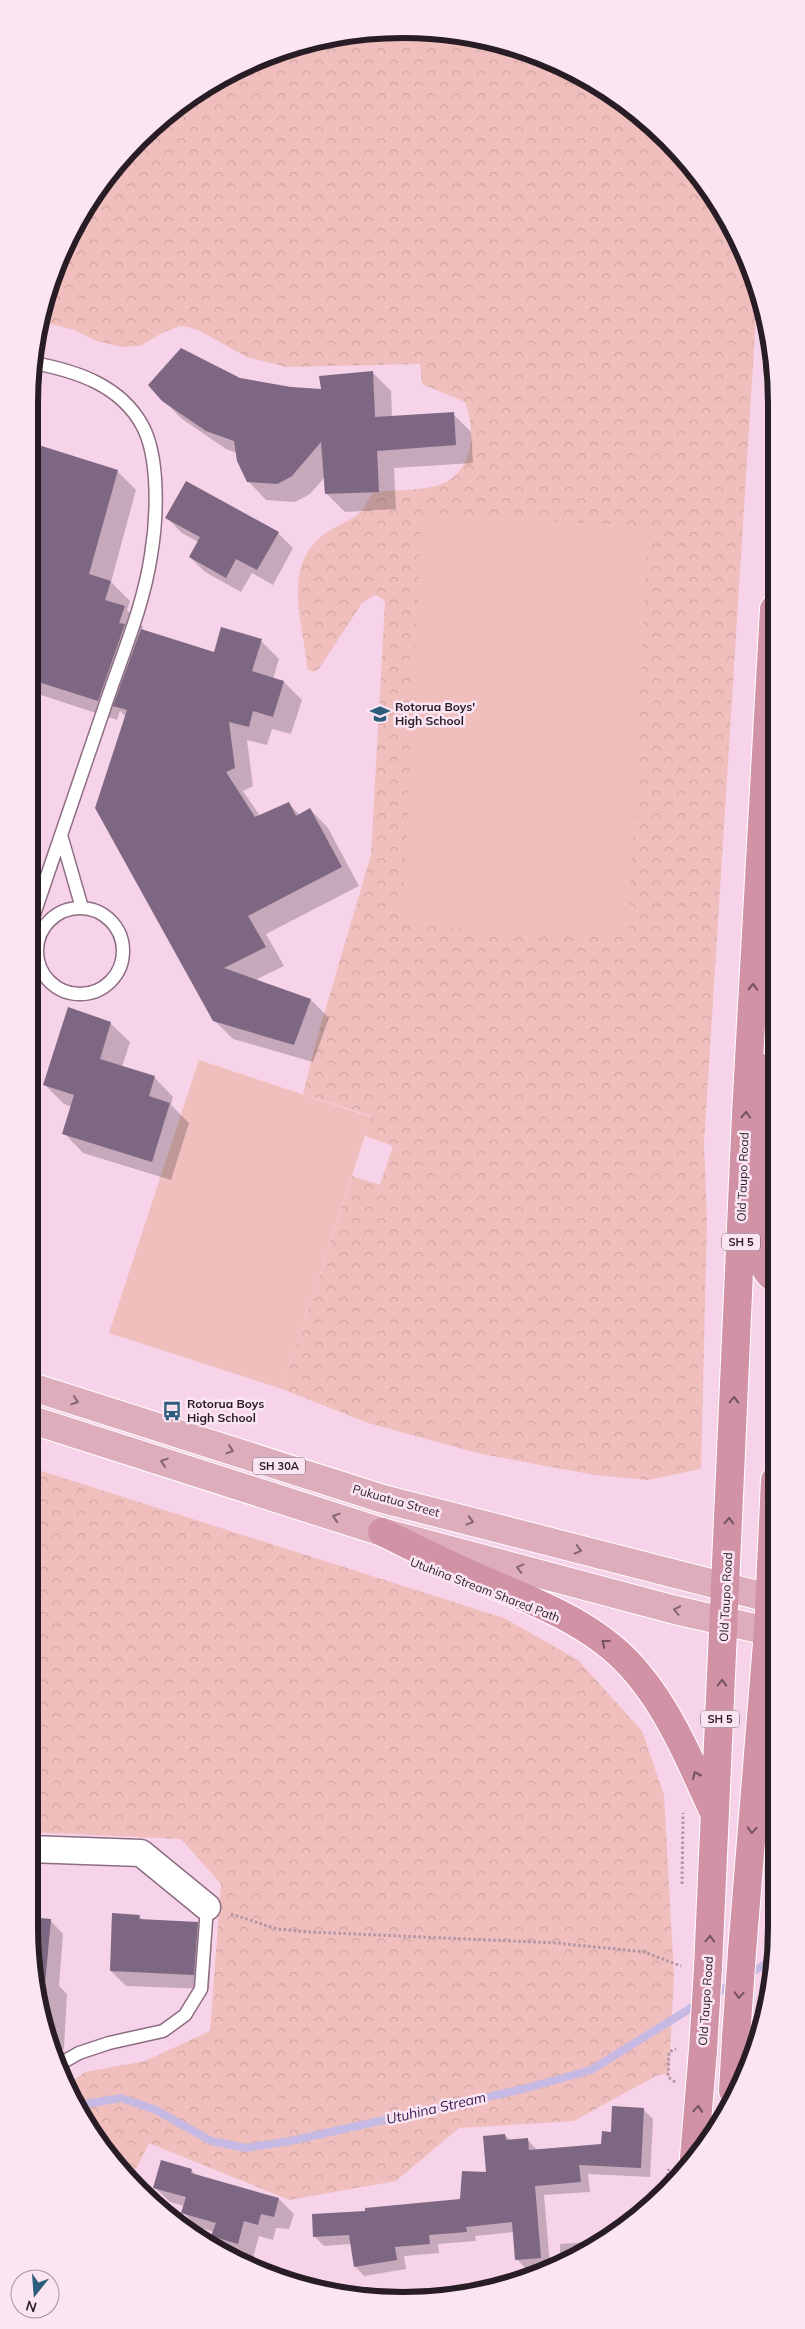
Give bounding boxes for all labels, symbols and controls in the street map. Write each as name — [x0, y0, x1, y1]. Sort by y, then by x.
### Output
place label: Rotorua Boys' High School — [395, 699, 475, 728]
school or university icon: Rotorua Boys' High School — [369, 703, 391, 725]
one-way arrow — [747, 982, 758, 990]
one-way arrow — [740, 1111, 751, 1119]
street label: Old Taupo Road — [733, 1132, 752, 1222]
road number: SH 5 — [722, 1234, 760, 1250]
one-way arrow — [71, 1395, 79, 1405]
place label: Rotorua Boys High School — [187, 1396, 264, 1425]
one-way arrow — [729, 1396, 740, 1404]
bus stop icon: Rotorua Boys High School — [161, 1400, 183, 1422]
one-way arrow — [225, 1444, 234, 1454]
one-way arrow — [161, 1458, 169, 1468]
road number: SH 30A — [253, 1458, 305, 1474]
street label: Pukuatua Street — [351, 1481, 441, 1520]
one-way arrow — [332, 1512, 341, 1522]
one-way arrow — [465, 1516, 473, 1526]
one-way arrow — [724, 1517, 734, 1525]
one-way arrow — [574, 1544, 583, 1555]
street label: Old Taupo Road — [716, 1552, 735, 1642]
street label: Utuhina Stream Shared Path — [408, 1554, 562, 1625]
one-way arrow — [515, 1563, 524, 1574]
one-way arrow — [672, 1605, 681, 1616]
one-way arrow — [602, 1640, 611, 1648]
one-way arrow — [716, 1679, 727, 1687]
road number: SH 5 — [701, 1710, 739, 1728]
one-way arrow — [692, 1771, 703, 1780]
one-way arrow — [747, 1826, 758, 1834]
one-way arrow — [704, 1934, 715, 1942]
street label: Old Taupo Road — [695, 1956, 716, 2046]
one-way arrow — [734, 1991, 745, 1999]
water label: Utuhina Stream — [384, 2088, 488, 2128]
one-way arrow — [692, 2105, 703, 2113]
north arrow — [10, 2269, 60, 2319]
text: N — [24, 2296, 39, 2317]

